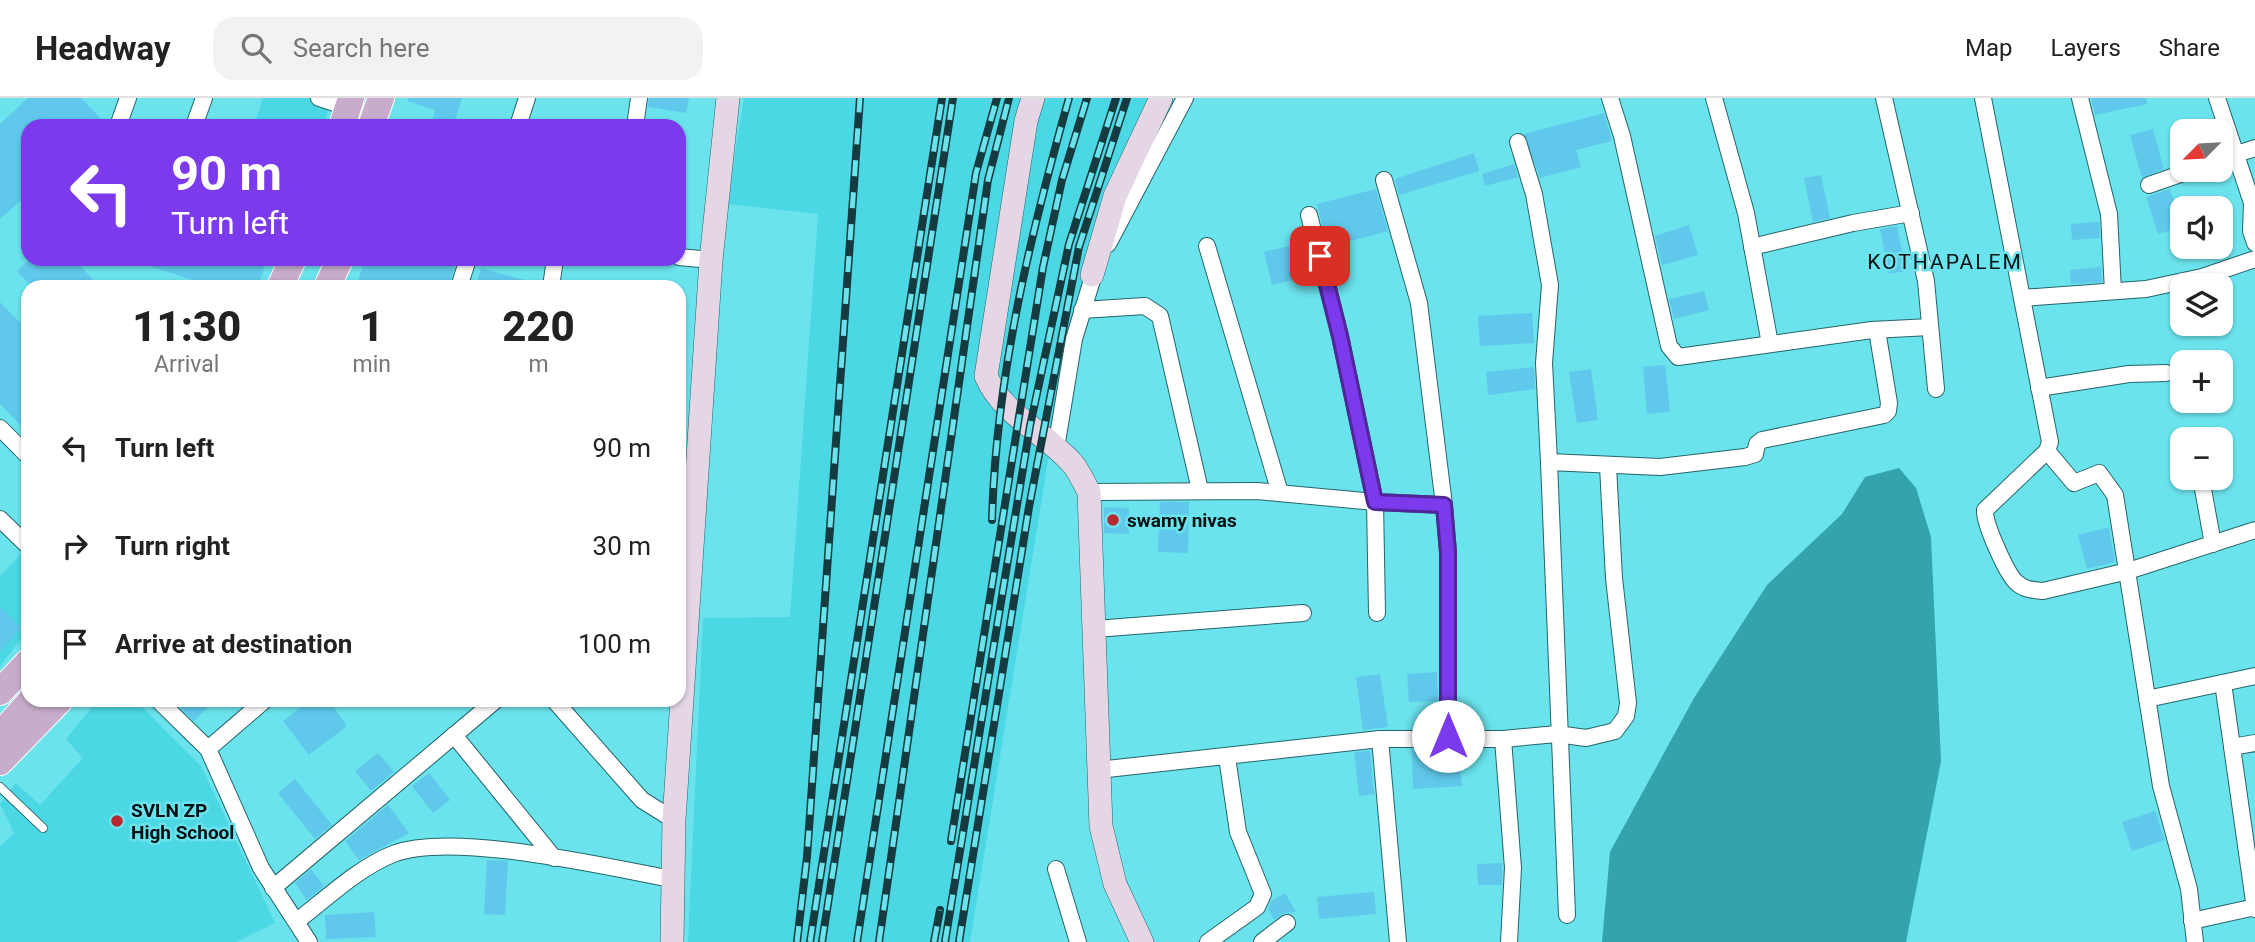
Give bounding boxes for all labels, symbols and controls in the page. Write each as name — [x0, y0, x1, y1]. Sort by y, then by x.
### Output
search box — [213, 17, 703, 80]
text: Headway — [35, 29, 171, 68]
icon: search — [237, 29, 275, 67]
text: Search here — [293, 33, 429, 63]
text: Map — [1965, 34, 2013, 62]
text: Layers — [2051, 34, 2121, 62]
text: Share — [2159, 34, 2220, 62]
north arrow — [2170, 119, 2233, 182]
map controls — [2170, 119, 2233, 490]
text: 90 m — [171, 145, 282, 202]
icon: left — [56, 147, 147, 238]
button: sound — [2170, 196, 2233, 259]
text: Turn left — [171, 204, 289, 242]
pin — [1290, 226, 1350, 286]
icon: arrive — [1301, 237, 1339, 275]
district label: KOTHAPALEM — [1867, 250, 2023, 274]
button: layers — [2170, 273, 2233, 336]
text: 11:30 — [132, 302, 241, 351]
text: 1 — [360, 302, 384, 351]
text: 220 — [502, 302, 575, 351]
button: + — [2170, 350, 2233, 413]
text: Arrival — [154, 351, 219, 378]
text: min — [352, 351, 391, 378]
text: m — [528, 351, 549, 378]
button: − — [2170, 427, 2233, 490]
icon: left — [56, 429, 94, 467]
text: Turn left — [115, 433, 214, 463]
text: 90 m — [593, 433, 651, 463]
place label: swamy nivas — [1127, 509, 1237, 532]
marker: swamy nivas — [1105, 512, 1121, 528]
icon: right — [56, 527, 94, 565]
text: Turn right — [115, 531, 230, 561]
text: 30 m — [593, 531, 651, 561]
icon: arrive — [56, 625, 94, 663]
text: Arrive at destination — [115, 629, 352, 659]
text: 100 m — [578, 629, 651, 659]
position arrow — [1411, 699, 1485, 773]
place label: SVLN ZP High School — [131, 799, 234, 844]
marker: SVLN ZP High School — [109, 813, 125, 829]

